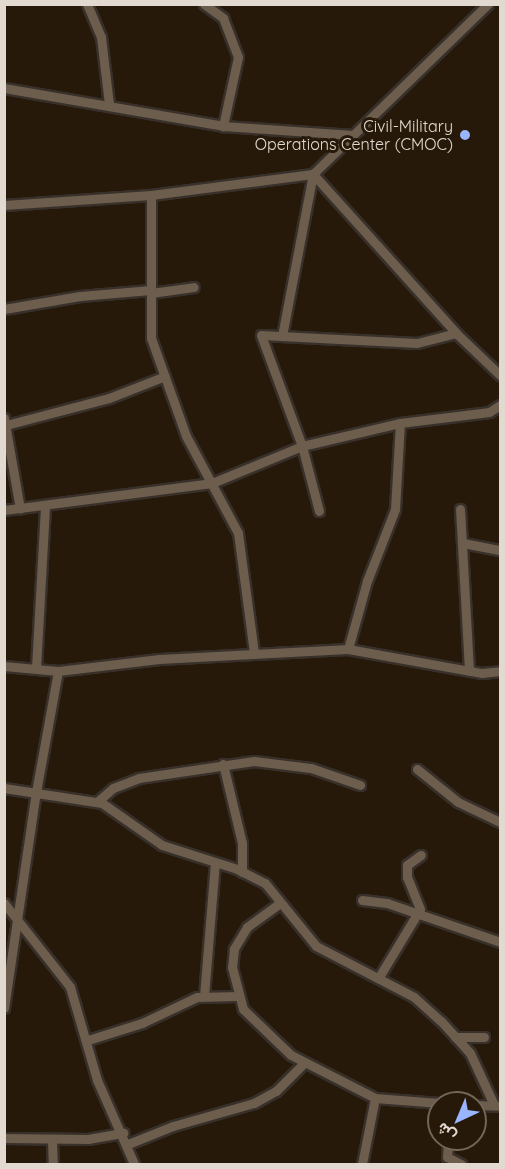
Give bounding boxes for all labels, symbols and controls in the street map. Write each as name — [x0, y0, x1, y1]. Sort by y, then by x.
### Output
place label: Civil-Military Operations Center (CMOC) — [255, 116, 453, 154]
marker: Civil-Military Operations Center (CMOC) — [458, 128, 472, 142]
north arrow — [427, 1091, 487, 1151]
text: ش — [432, 1119, 460, 1146]

